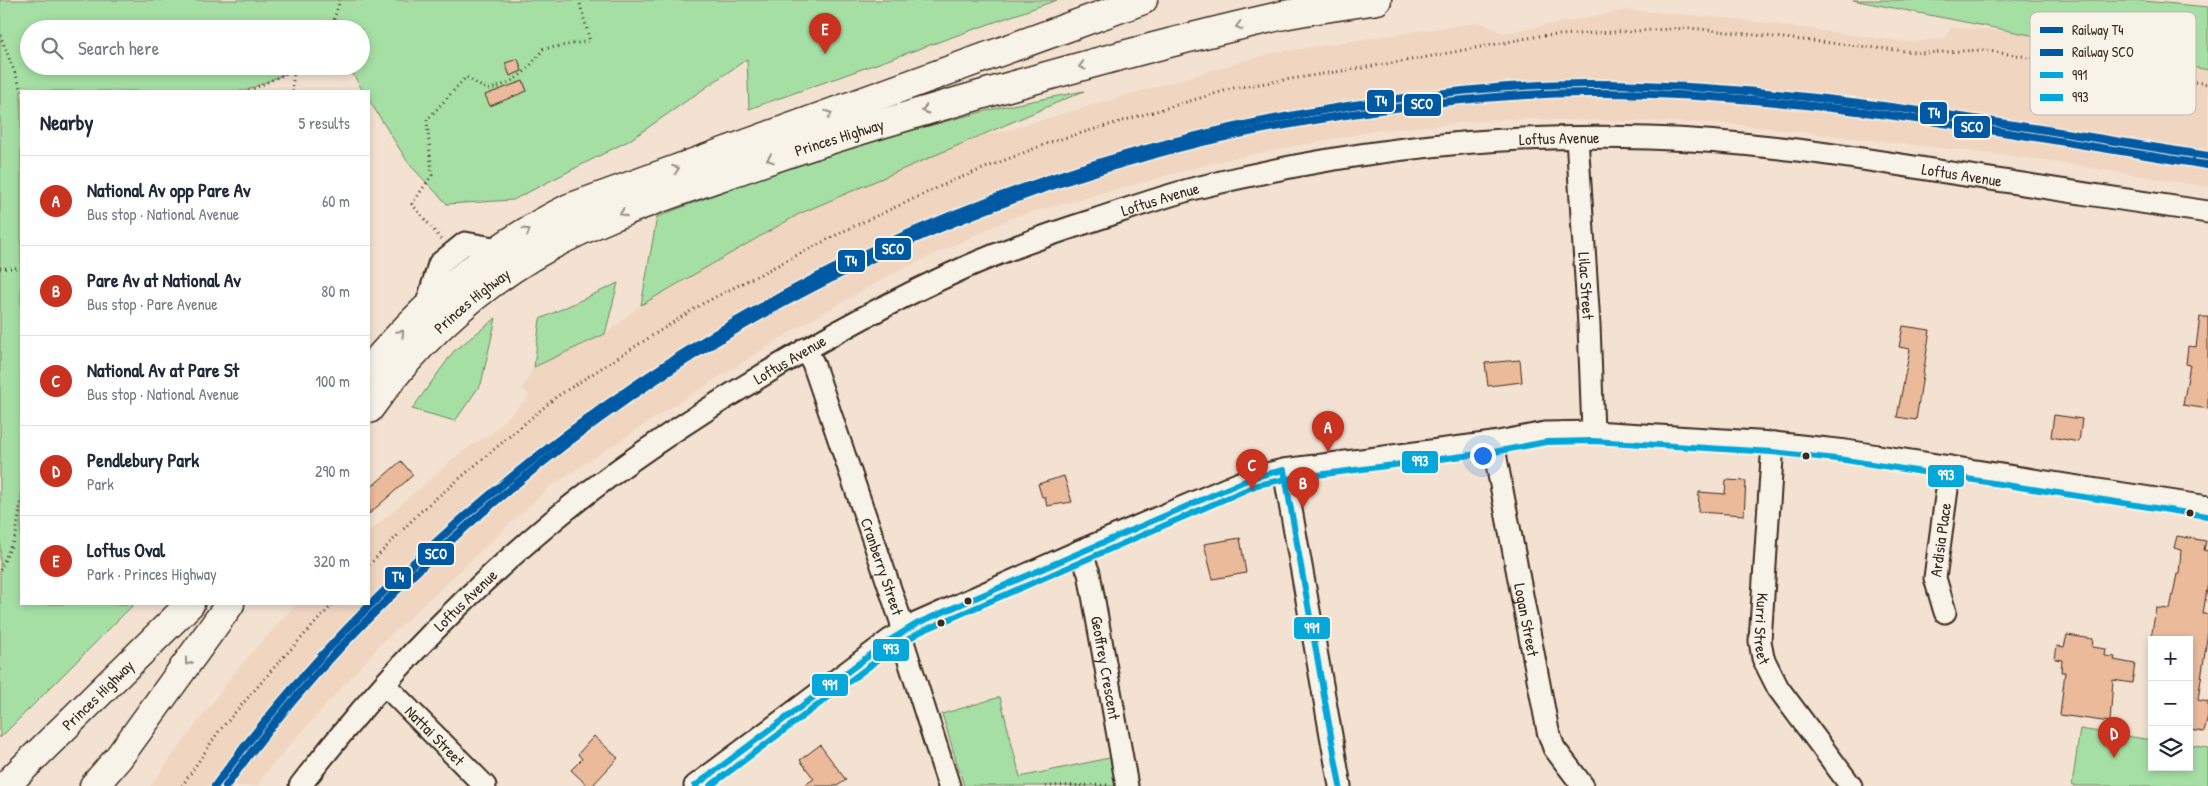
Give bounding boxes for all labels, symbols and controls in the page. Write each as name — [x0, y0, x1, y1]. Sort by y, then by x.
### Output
legend — [2030, 12, 2196, 115]
pin: E — [809, 13, 841, 54]
search box — [20, 20, 370, 75]
one-way arrow — [1235, 20, 1244, 31]
text: Railway T4 — [2072, 20, 2124, 40]
icon: search — [38, 34, 66, 62]
text: Search here — [78, 35, 159, 61]
text: Railway SCO — [2072, 42, 2134, 62]
one-way arrow — [1077, 60, 1086, 71]
text: 991 — [2072, 65, 2087, 84]
text: 993 — [2072, 87, 2089, 106]
line badge: T4 — [1366, 89, 1395, 113]
text: T4 — [1374, 91, 1388, 110]
line badge: SCO — [1403, 93, 1442, 117]
text: SCO — [1411, 94, 1433, 113]
line badge: T4 — [1919, 101, 1948, 125]
text: T4 — [1927, 103, 1941, 122]
one-way arrow — [922, 105, 930, 115]
text: Nearby — [40, 108, 93, 137]
one-way arrow — [825, 110, 833, 120]
text: 5 results — [299, 112, 350, 134]
street label: Princes Highway — [792, 113, 887, 162]
line badge: SCO — [1953, 115, 1991, 139]
text: SCO — [1961, 117, 1983, 136]
street label: Loftus Avenue — [1518, 126, 1600, 150]
one-way arrow — [766, 153, 775, 163]
street label: Loftus Avenue — [1920, 157, 2004, 192]
one-way arrow — [672, 165, 680, 175]
text: National Av opp Pare Av — [87, 177, 251, 203]
street label: Loftus Avenue — [1118, 177, 1202, 221]
text: A — [52, 190, 60, 212]
text: 60 m — [322, 190, 350, 212]
text: Bus stop · National Avenue — [87, 203, 239, 225]
one-way arrow — [619, 207, 628, 217]
one-way arrow — [521, 228, 530, 237]
line badge: SCO — [874, 237, 912, 261]
text: SCO — [882, 239, 904, 258]
line badge: T4 — [837, 249, 866, 273]
text: T4 — [844, 251, 858, 270]
street label: Lilac Street — [1573, 251, 1600, 320]
street label: Princes Highway — [429, 263, 514, 338]
text: Pare Av at National Av — [87, 267, 241, 293]
text: B — [52, 280, 60, 302]
text: 80 m — [321, 280, 350, 302]
text: Bus stop · Pare Avenue — [87, 293, 218, 315]
street label: Loftus Avenue — [749, 329, 830, 389]
one-way arrow — [395, 330, 404, 339]
text: National Av at Pare St — [87, 357, 239, 383]
text: C — [52, 370, 60, 392]
text: 100 m — [315, 370, 350, 392]
text: Bus stop · National Avenue — [87, 383, 239, 405]
pin: A — [1312, 411, 1344, 452]
your location — [1470, 443, 1496, 469]
text: Pendlebury Park — [87, 447, 199, 473]
pin: C — [1236, 449, 1268, 490]
line badge: 993 — [1401, 450, 1439, 474]
text: 993 — [1412, 451, 1429, 470]
unlabelled marker — [1801, 451, 1811, 461]
text: D — [52, 460, 60, 482]
text: 290 m — [315, 460, 350, 482]
line badge: 993 — [1927, 464, 1965, 488]
text: 993 — [1938, 465, 1955, 484]
pin: B — [1287, 467, 1319, 508]
text: Park — [87, 473, 114, 495]
street label: Ardisia Place — [1924, 501, 1956, 578]
unlabelled marker — [2185, 508, 2195, 518]
street label: Cranberry Street — [856, 515, 909, 618]
text: Loftus Oval — [87, 537, 165, 563]
line badge: SCO — [417, 542, 455, 566]
text: SCO — [425, 544, 447, 563]
text: E — [52, 550, 60, 572]
text: 320 m — [314, 550, 350, 572]
text: Park · Princes Highway — [87, 563, 217, 585]
street label: Loftus Avenue — [429, 564, 502, 636]
line badge: T4 — [384, 566, 412, 590]
text: T4 — [391, 567, 405, 586]
street label: Logan Street — [1509, 581, 1545, 659]
street label: Kurri Street — [1749, 592, 1776, 669]
unlabelled marker — [963, 596, 973, 606]
street label: Geoffrey Crescent — [1086, 614, 1126, 722]
line badge: 991 — [1293, 616, 1331, 640]
unlabelled marker — [936, 618, 946, 628]
text: 991 — [1304, 618, 1320, 637]
map controls — [2148, 636, 2193, 771]
button: + — [2148, 636, 2193, 681]
line badge: 993 — [872, 638, 910, 662]
text: 993 — [883, 639, 900, 658]
street label: Princes Highway — [57, 654, 139, 735]
one-way arrow — [185, 656, 193, 665]
line badge: 991 — [811, 673, 849, 697]
text: 991 — [822, 675, 838, 694]
button: − — [2148, 681, 2193, 726]
street label: Nattai Street — [400, 700, 470, 771]
pin: D — [2098, 717, 2130, 758]
button: layers — [2148, 726, 2193, 771]

